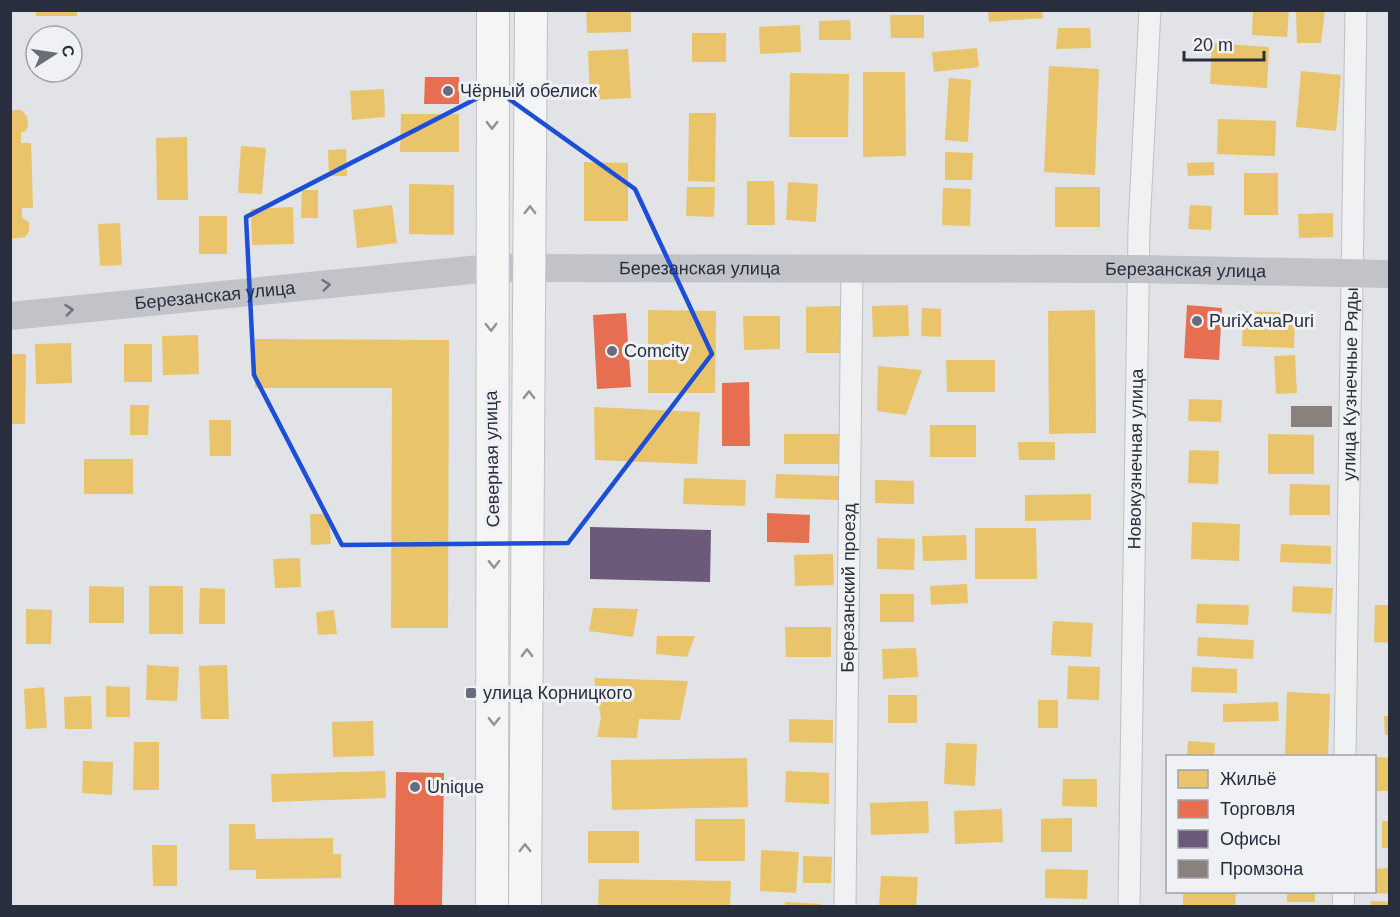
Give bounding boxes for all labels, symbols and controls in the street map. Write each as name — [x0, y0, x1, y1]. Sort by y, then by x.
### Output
north arrow — [24, 24, 84, 84]
scale bar — [1184, 24, 1264, 62]
text: 20 m — [1193, 35, 1233, 55]
text: С — [59, 44, 78, 59]
place label: Чёрный обелиск — [460, 81, 597, 101]
marker: Чёрный обелиск — [441, 84, 455, 98]
one-way arrow — [486, 120, 498, 129]
one-way arrow — [524, 205, 536, 214]
street label: Березанская улица — [619, 258, 781, 278]
street label: Березанская улица — [1105, 259, 1267, 282]
street label: Березанская улица — [134, 277, 297, 314]
one-way arrow — [321, 279, 330, 292]
street label: улица Кузнечные Ряды — [1339, 287, 1362, 481]
one-way arrow — [64, 304, 73, 317]
place label: PuriХачаPuri — [1209, 311, 1314, 331]
marker: PuriХачаPuri — [1190, 314, 1204, 328]
one-way arrow — [484, 322, 497, 331]
place label: Comcity — [624, 341, 689, 361]
marker: Comcity — [605, 344, 619, 358]
street label: Новокузнечная улица — [1124, 368, 1147, 550]
street label: Северная улица — [481, 390, 503, 527]
one-way arrow — [523, 390, 535, 399]
street label: Березанский проезд — [838, 503, 859, 673]
one-way arrow — [488, 559, 500, 568]
one-way arrow — [521, 649, 533, 658]
place label: улица Корницкого — [483, 683, 633, 703]
marker: улица Корницкого — [464, 686, 478, 700]
one-way arrow — [488, 717, 500, 726]
legend — [1166, 755, 1376, 893]
text: Жильё — [1220, 769, 1277, 789]
place label: Unique — [427, 777, 484, 797]
marker: Unique — [408, 780, 422, 794]
text: Торговля — [1220, 799, 1295, 819]
text: Офисы — [1220, 829, 1281, 849]
one-way arrow — [519, 844, 531, 853]
text: Промзона — [1220, 859, 1304, 879]

